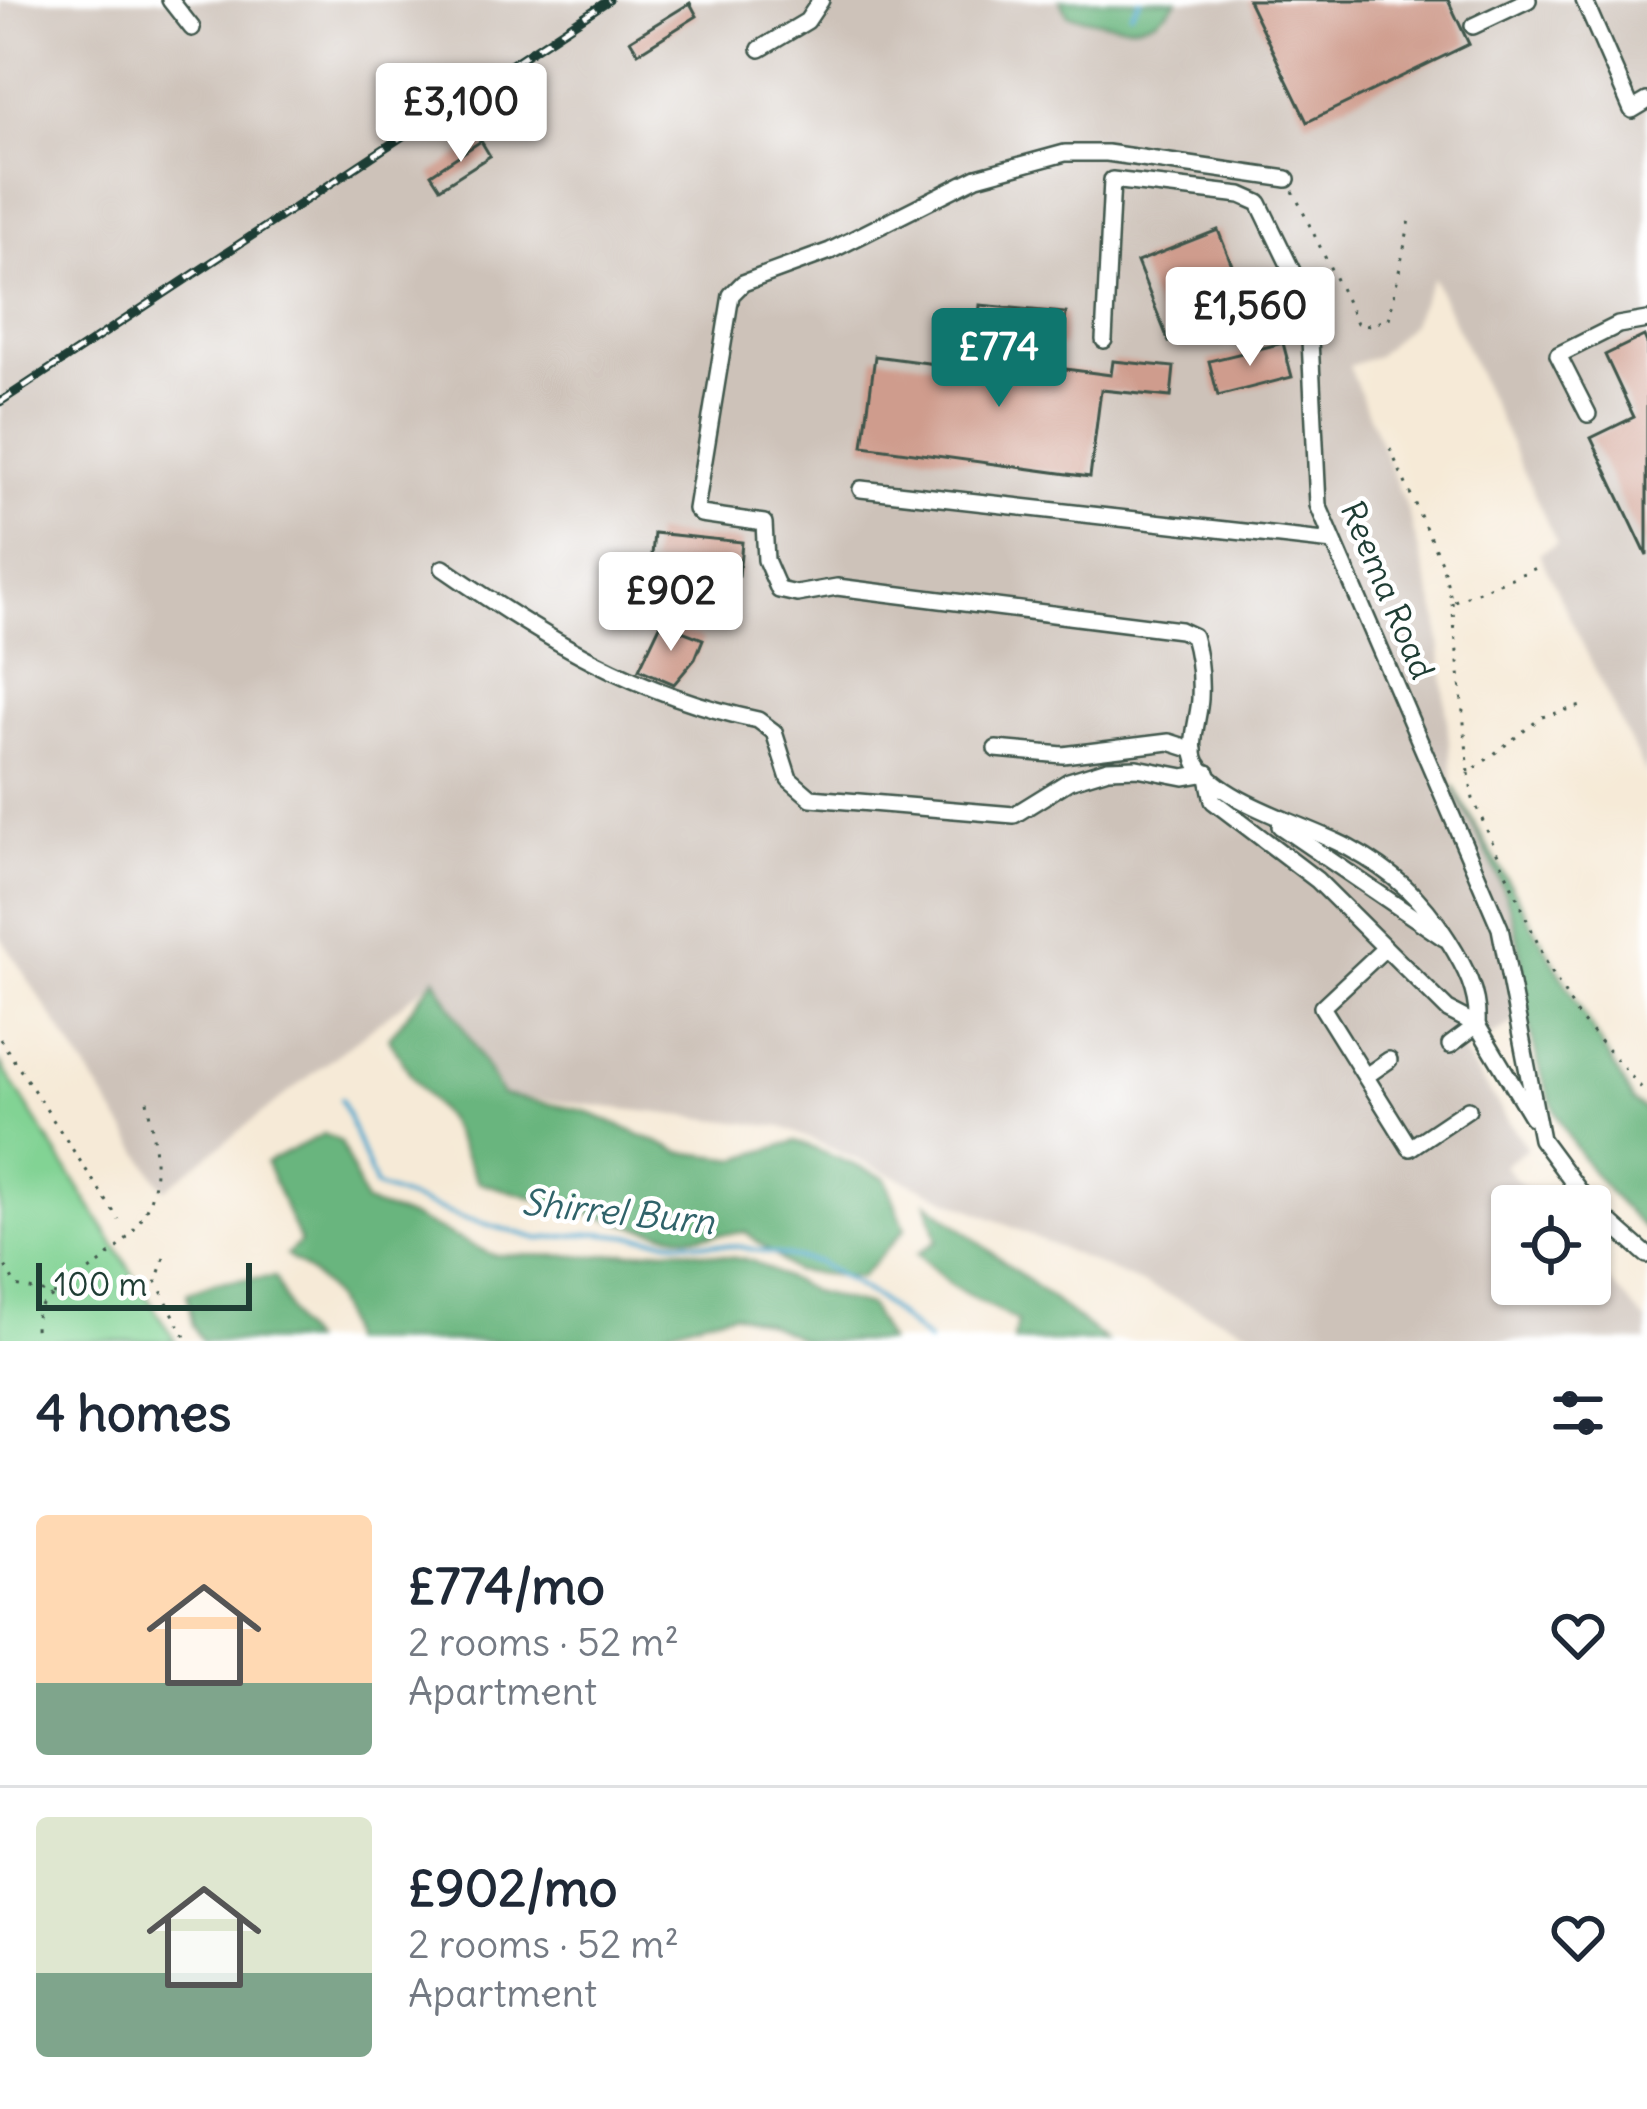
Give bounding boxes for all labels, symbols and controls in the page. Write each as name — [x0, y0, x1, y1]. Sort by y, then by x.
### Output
pin: £3,100 — [363, 63, 559, 165]
text: £3,100 — [403, 77, 519, 126]
pin: £1,560 — [1152, 267, 1348, 369]
text: £1,560 — [1193, 281, 1307, 330]
pin: £774 — [928, 308, 1070, 410]
text: £774 — [959, 322, 1039, 371]
street label: Reema Road — [1332, 495, 1444, 685]
pin: £902 — [600, 552, 742, 654]
text: £902 — [626, 566, 716, 615]
water label: Shirrel Burn — [520, 1180, 718, 1245]
map controls — [1491, 1185, 1611, 1305]
button: locate — [1491, 1185, 1611, 1305]
scale bar — [36, 1257, 252, 1310]
text: 100 m — [54, 1263, 147, 1305]
icon: filters — [1545, 1380, 1611, 1446]
text: 4 homes — [36, 1381, 231, 1445]
text: £774/mo — [408, 1554, 605, 1618]
icon: home — [132, 1563, 276, 1707]
icon: heart — [1545, 1602, 1611, 1668]
text: 2 rooms · 52 m² — [408, 1618, 679, 1667]
text: Apartment — [408, 1667, 597, 1716]
text: £902/mo — [408, 1856, 617, 1920]
icon: home — [132, 1865, 276, 2009]
icon: heart — [1545, 1904, 1611, 1970]
text: 2 rooms · 52 m² — [408, 1920, 679, 1969]
text: Apartment — [408, 1969, 597, 2018]

